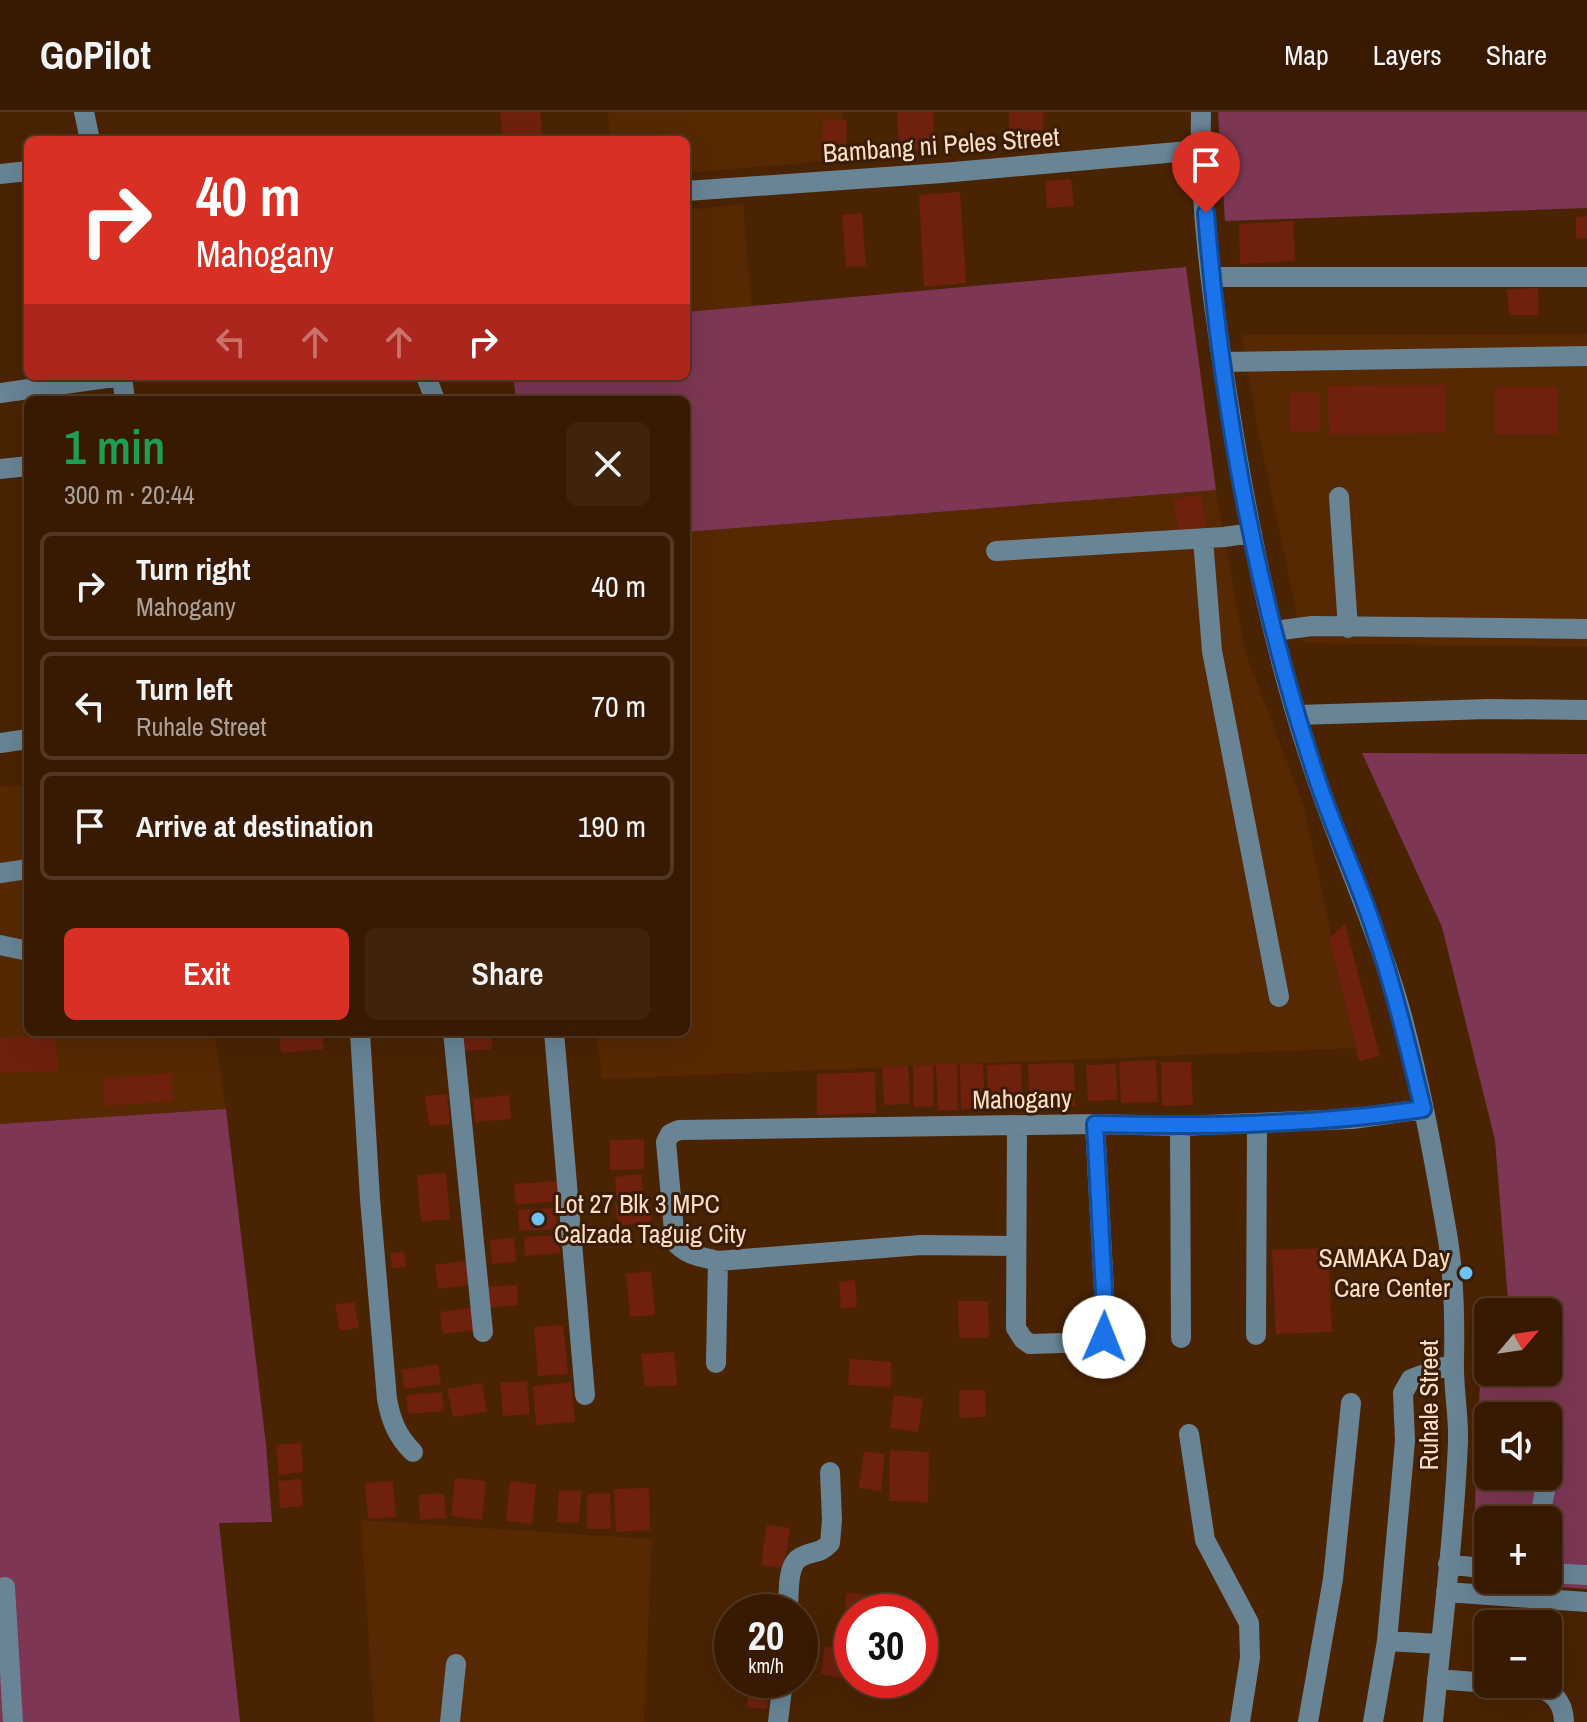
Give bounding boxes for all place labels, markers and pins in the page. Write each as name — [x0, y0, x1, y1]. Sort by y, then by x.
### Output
pin — [1172, 131, 1240, 213]
place label: Lot 27 Blk 3 MPC Calzada Taguig City — [554, 1186, 746, 1251]
marker: Lot 27 Blk 3 MPC Calzada Taguig City — [529, 1210, 547, 1228]
place label: SAMAKA Day Care Center — [1318, 1240, 1450, 1305]
marker: SAMAKA Day Care Center — [1457, 1264, 1475, 1282]

